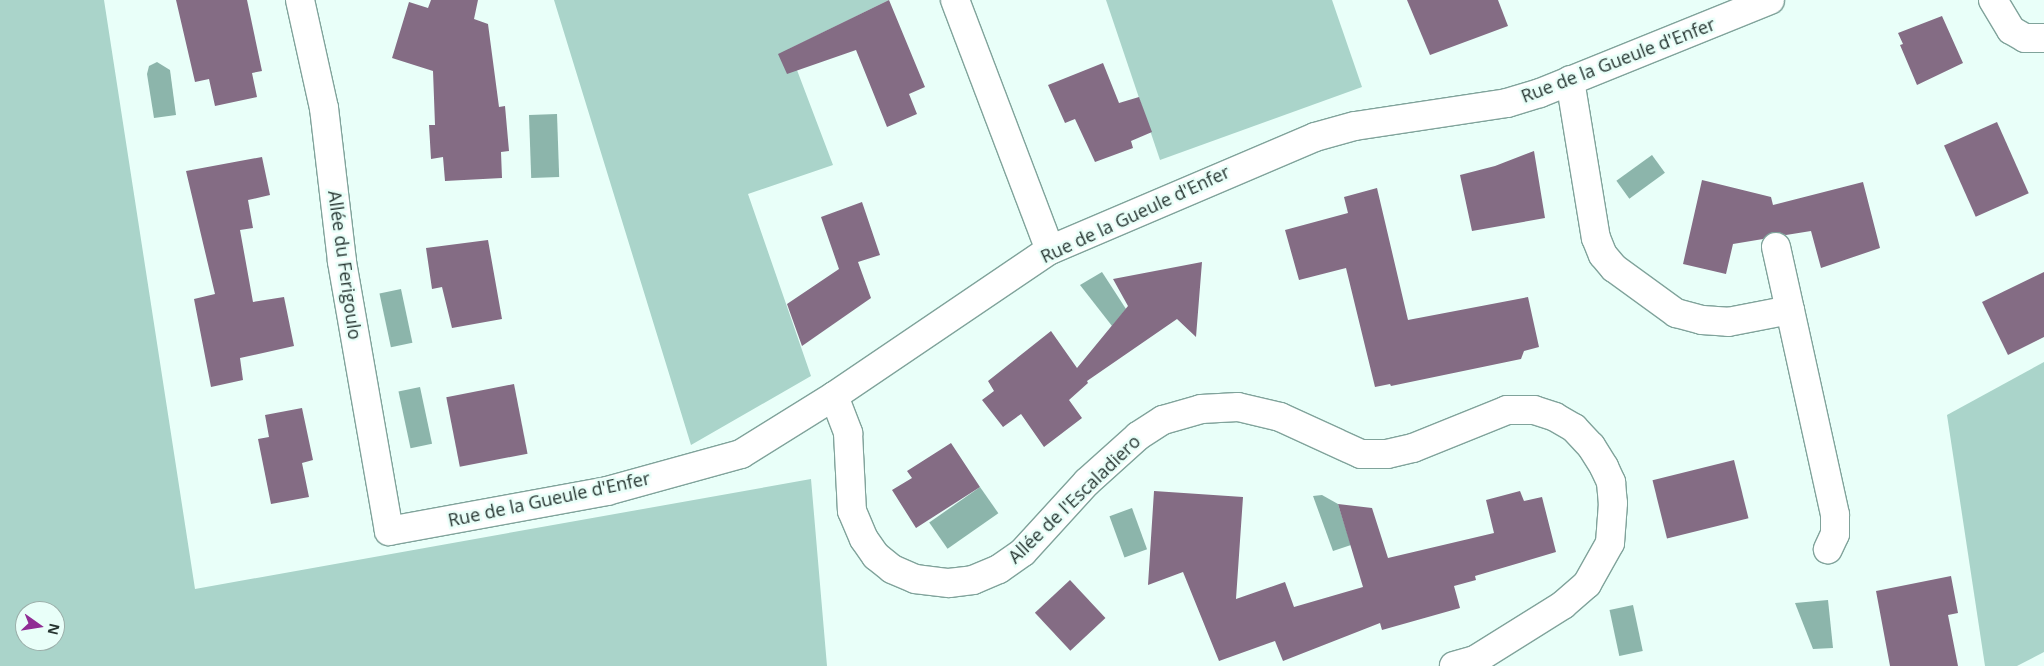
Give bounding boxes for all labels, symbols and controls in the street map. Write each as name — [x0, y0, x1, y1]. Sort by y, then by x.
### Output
street label: Rue de la Gueule d'Enfer — [1518, 13, 1718, 107]
street label: Rue de la Gueule d'Enfer — [1037, 161, 1233, 267]
street label: Allée du Ferigoulo — [324, 189, 366, 341]
street label: Allée de l'Escaladiero — [1003, 430, 1145, 568]
street label: Rue de la Gueule d'Enfer — [446, 467, 652, 531]
north arrow — [15, 601, 65, 651]
text: N — [44, 622, 65, 637]

